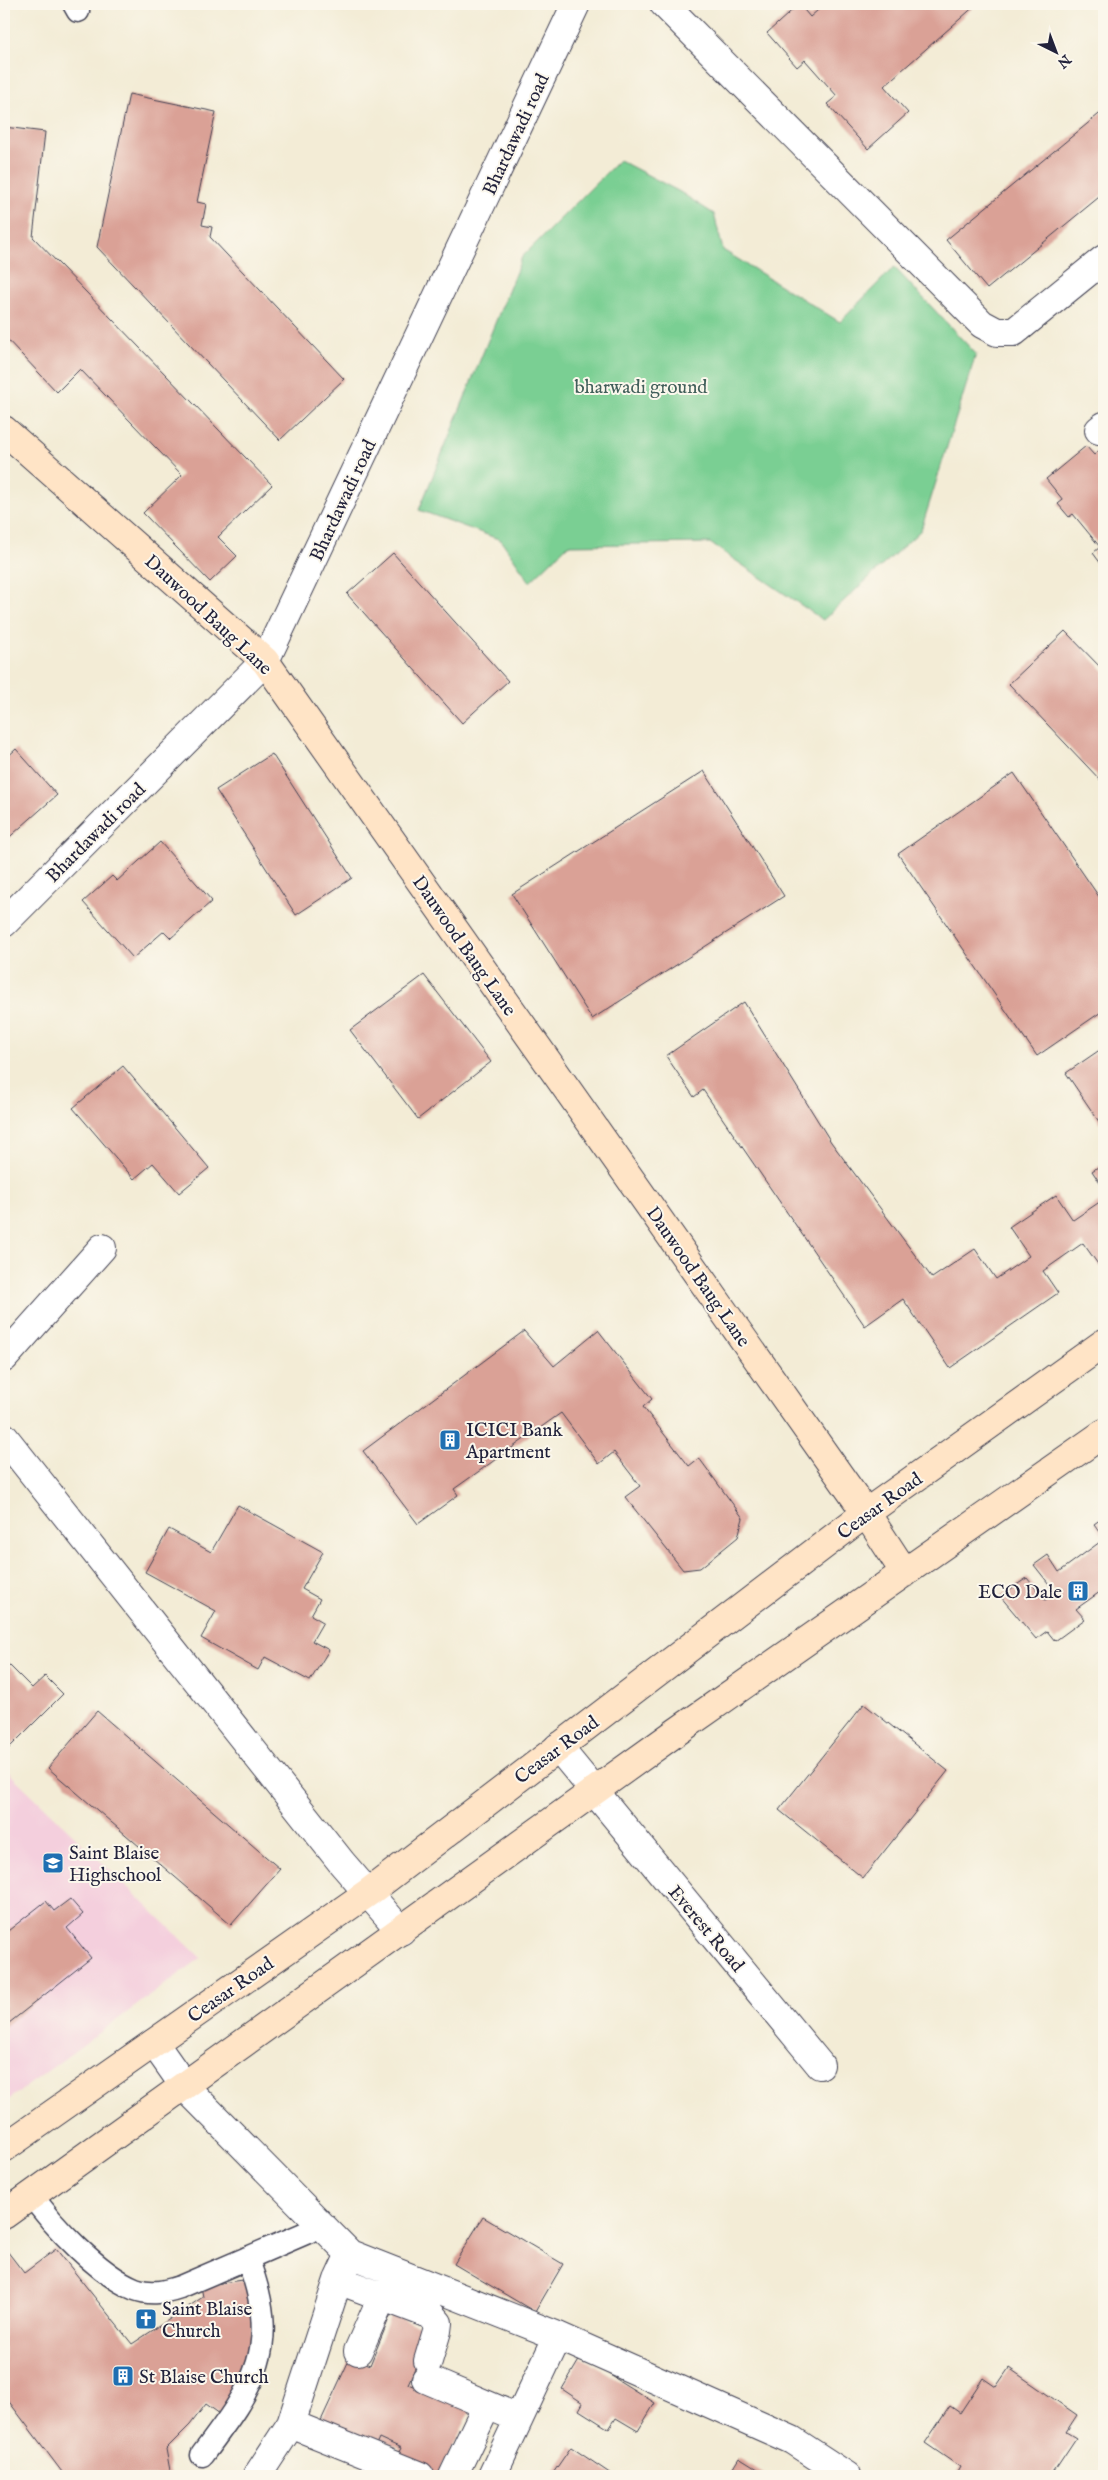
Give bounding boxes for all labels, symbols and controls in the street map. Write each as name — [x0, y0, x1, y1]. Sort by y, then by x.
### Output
north arrow — [1030, 28, 1080, 78]
text: N — [1054, 50, 1075, 72]
street label: Bhardawadi road — [478, 69, 556, 200]
park label: bharwadi ground — [575, 376, 708, 400]
street label: Bhardawadi road — [305, 435, 383, 566]
street label: Dauwood Baug Lane — [139, 550, 277, 681]
street label: Bhardawadi road — [41, 778, 152, 888]
street label: Dauwood Baug Lane — [406, 871, 521, 1021]
street label: Dauwood Baug Lane — [640, 1202, 755, 1352]
place label: ICICI Bank Apartment — [465, 1419, 563, 1465]
building icon: ICICI Bank Apartment — [438, 1428, 462, 1452]
street label: Ceasar Road — [833, 1467, 928, 1546]
building icon: ECO Dale — [1066, 1579, 1090, 1603]
place label: ECO Dale — [978, 1581, 1062, 1605]
street label: Ceasar Road — [510, 1711, 605, 1790]
place label: Saint Blaise Highschool — [69, 1842, 162, 1888]
school or university icon: Saint Blaise Highschool — [41, 1851, 65, 1875]
street label: Everest Road — [662, 1881, 749, 1978]
street label: Ceasar Road — [184, 1952, 279, 2029]
place label: Saint Blaise Church — [162, 2298, 253, 2344]
church icon: Saint Blaise Church — [134, 2307, 158, 2331]
building icon: St Blaise Church — [111, 2364, 135, 2388]
place label: St Blaise Church — [139, 2366, 269, 2390]

